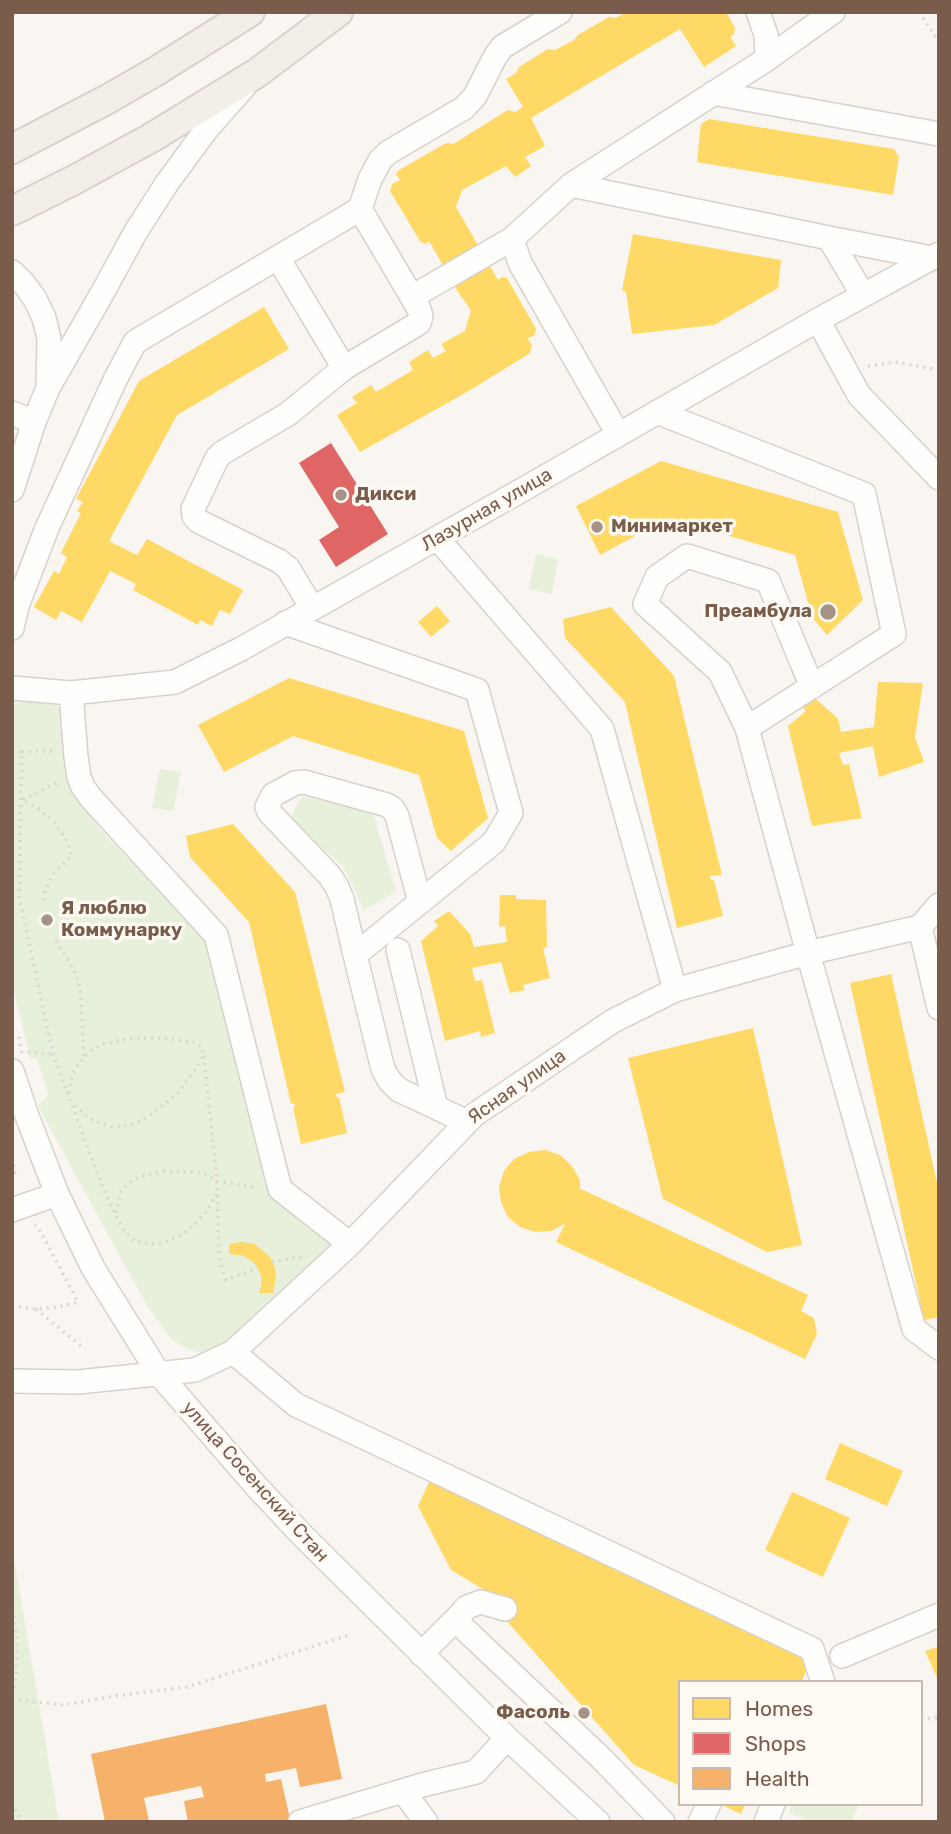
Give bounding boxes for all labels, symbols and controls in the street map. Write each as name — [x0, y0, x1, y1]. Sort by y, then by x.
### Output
street label: Лазурная улица — [418, 463, 556, 557]
place label: Дикси — [355, 484, 416, 506]
marker: Дикси — [333, 487, 349, 503]
place label: Минимаркет — [611, 516, 733, 538]
marker: Минимаркет — [589, 519, 605, 535]
place label: Преамбула — [704, 601, 812, 623]
marker: Преамбула — [818, 602, 838, 622]
place label: Я люблю Коммунарку — [61, 898, 182, 942]
marker: Я люблю Коммунарку — [39, 912, 55, 928]
street label: Ясная улица — [463, 1045, 571, 1129]
street label: улица Сосенский Стан — [177, 1397, 333, 1567]
legend — [678, 1680, 923, 1806]
text: Homes — [745, 1696, 813, 1721]
place label: Фасоль — [496, 1702, 570, 1724]
marker: Фасоль — [576, 1705, 592, 1721]
text: Shops — [745, 1731, 806, 1756]
text: Health — [745, 1766, 809, 1791]

